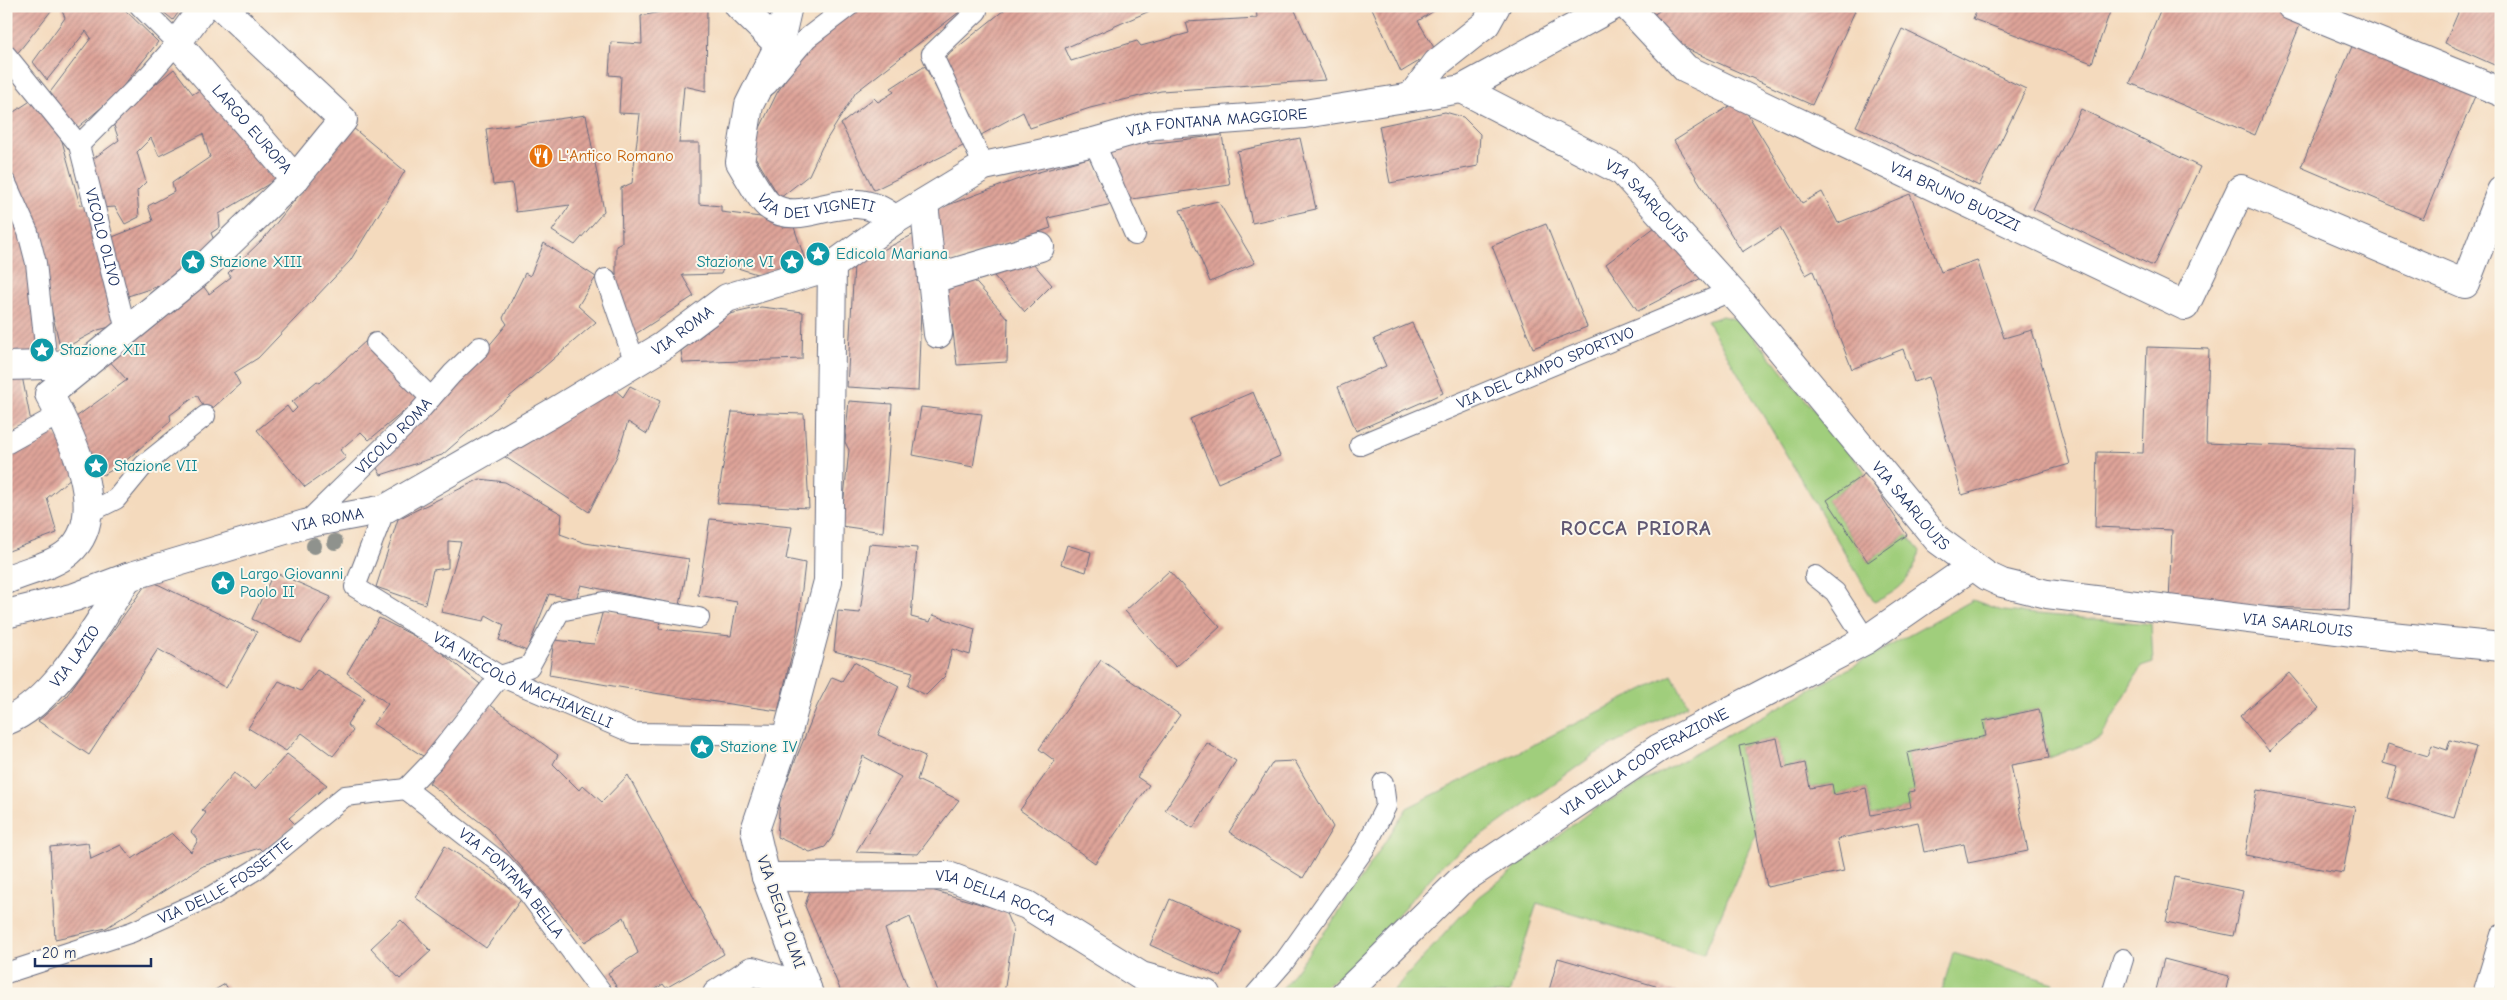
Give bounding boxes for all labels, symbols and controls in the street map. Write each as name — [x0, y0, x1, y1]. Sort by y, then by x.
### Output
street label: LARGO EUROPA — [208, 81, 295, 178]
street label: VIA FONTANA MAGGIORE — [1125, 105, 1308, 141]
restaurant icon: L'Antico Romano — [528, 143, 554, 169]
place label: L'Antico Romano — [558, 147, 674, 165]
street label: VIA SAARLOUIS — [1603, 156, 1692, 246]
street label: VIA BRUNO BUOZZI — [1887, 158, 2023, 235]
street label: VICOLO OLIVO — [81, 186, 124, 288]
street label: VIA DEI VIGNETI — [753, 190, 877, 223]
place icon: Edicola Mariana — [805, 241, 831, 267]
place label: Edicola Mariana — [836, 245, 948, 263]
place icon: Stazione XIII — [180, 249, 206, 275]
place icon: Stazione VI — [779, 249, 805, 275]
place label: Stazione XIII — [210, 253, 302, 271]
place label: Stazione VI — [697, 253, 774, 271]
street label: VIA ROMA — [649, 302, 717, 359]
street label: VIA DEL CAMPO SPORTIVO — [1454, 323, 1637, 413]
place icon: Stazione XII — [29, 337, 55, 363]
place label: Stazione XII — [60, 341, 146, 359]
street label: VICOLO ROMA — [352, 394, 436, 478]
place icon: Stazione VII — [83, 453, 109, 479]
place label: Stazione VII — [114, 457, 198, 475]
street label: VIA SAARLOUIS — [1868, 458, 1953, 554]
street label: VIA ROMA — [290, 504, 365, 536]
district label: ROCCA PRIORA — [1560, 516, 1712, 540]
place label: Largo Giovanni Paolo II — [240, 565, 343, 601]
place icon: Largo Giovanni Paolo II — [210, 570, 236, 596]
street label: VIA SAARLOUIS — [2242, 609, 2354, 641]
street label: VIA LAZIO — [47, 622, 104, 691]
street label: VIA NICCOLÒ MACHIAVELLI — [430, 628, 615, 732]
street label: VIA DELLA COOPERAZIONE — [1557, 704, 1732, 820]
place icon: Stazione IV — [689, 734, 715, 760]
place label: Stazione IV — [720, 738, 798, 756]
street label: VIA FONTANA BELLA — [455, 825, 568, 942]
street label: VIA DELLE FOSSETTE — [155, 834, 296, 928]
street label: VIA DEGLI OLMI — [753, 853, 809, 971]
street label: VIA DELLA ROCCA — [936, 867, 1059, 930]
scale bar — [35, 935, 151, 967]
text: 20 m — [42, 944, 76, 962]

